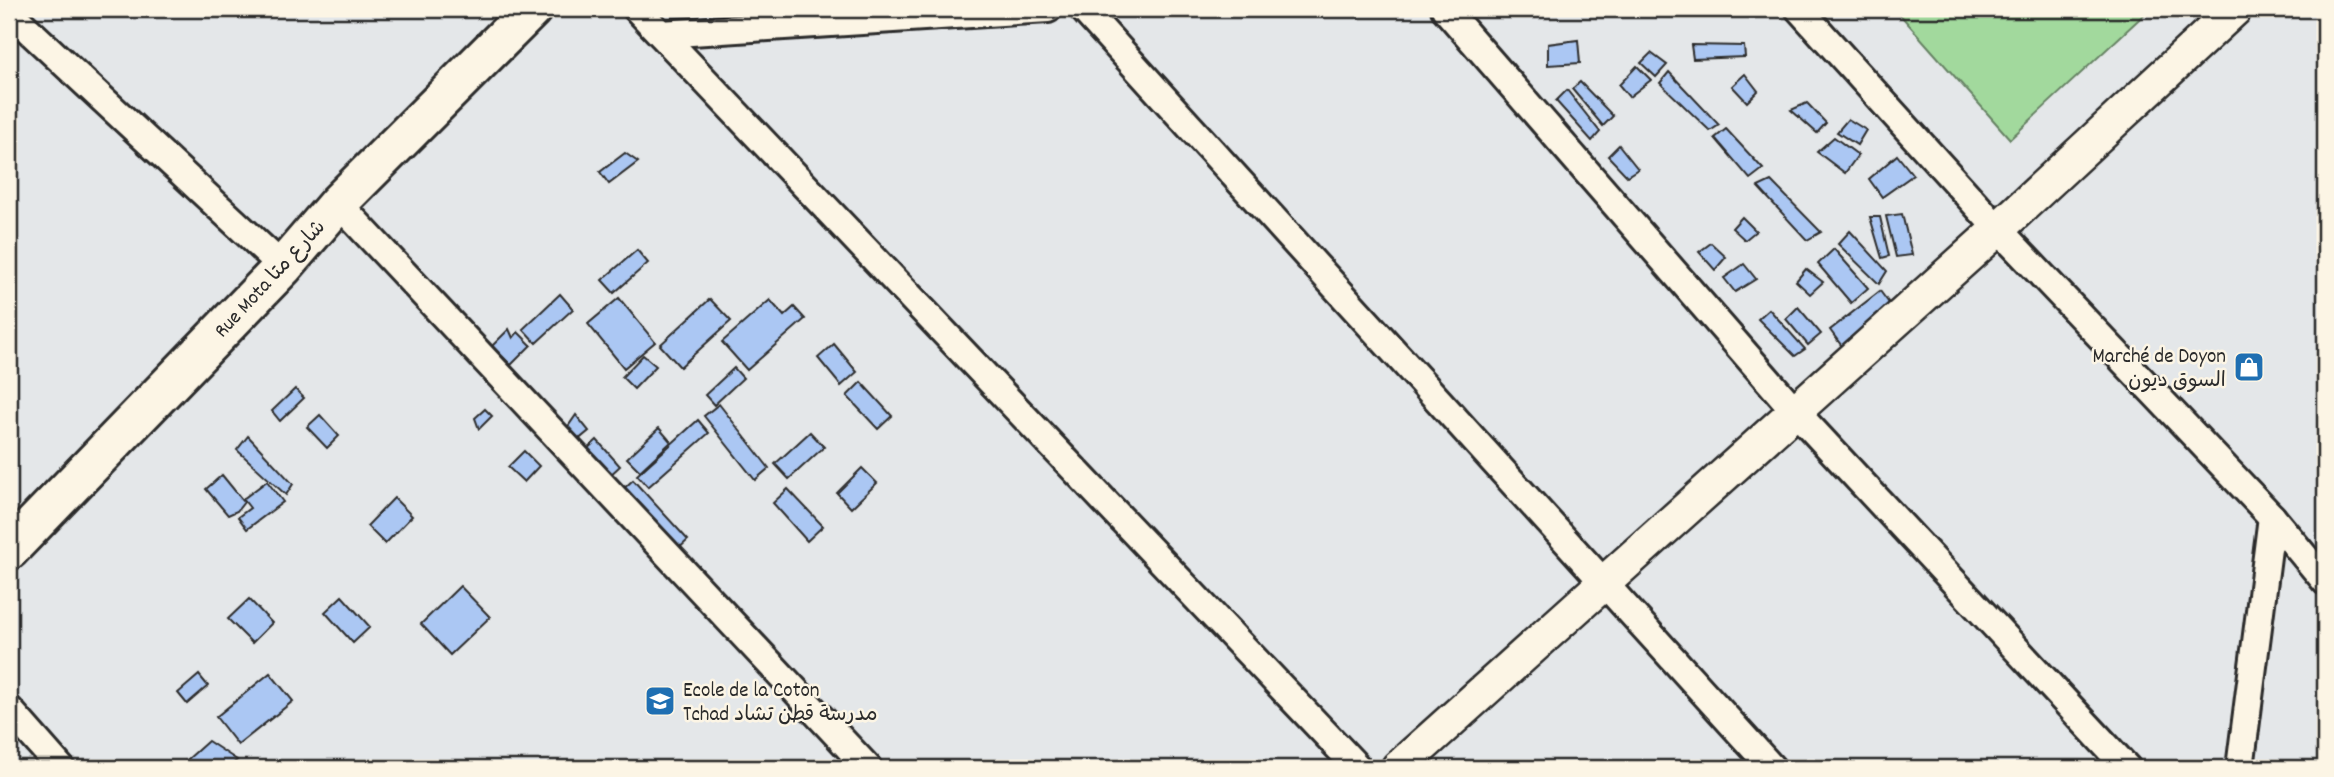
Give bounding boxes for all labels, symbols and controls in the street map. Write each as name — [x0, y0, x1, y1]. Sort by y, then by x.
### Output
street label: Rue Mota شارع متا — [208, 214, 334, 346]
place label: Marché de Doyon السوق ديون — [2093, 343, 2226, 397]
shop icon: Marché de Doyon السوق ديون — [2232, 350, 2266, 384]
place label: Ecole de la Coton Tchad مدرسة قطن تشاد — [683, 677, 878, 731]
school or university icon: Ecole de la Coton Tchad مدرسة قطن تشاد — [643, 684, 677, 718]

